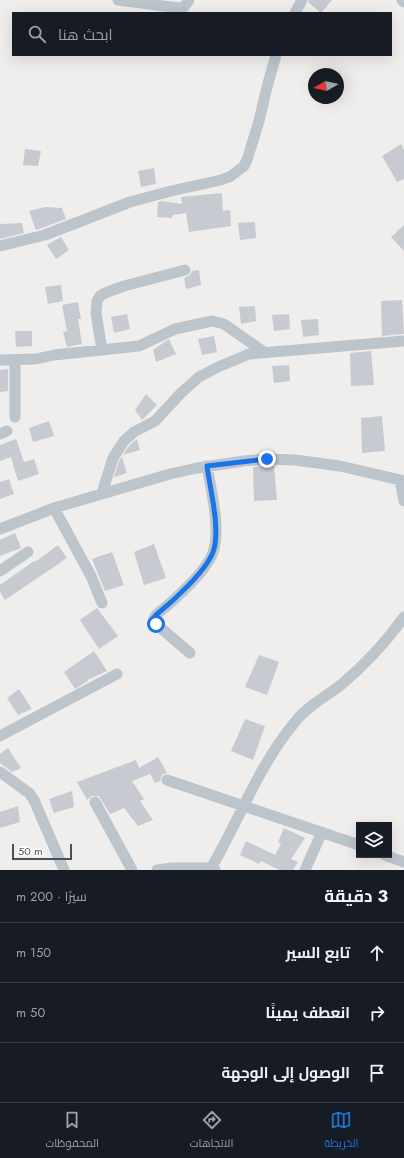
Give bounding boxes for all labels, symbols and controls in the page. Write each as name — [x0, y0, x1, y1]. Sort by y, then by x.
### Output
search box — [12, 12, 392, 56]
icon: search — [26, 23, 48, 45]
text: ابحث هنا — [58, 24, 113, 46]
north arrow — [308, 68, 344, 104]
route end — [258, 450, 276, 468]
route start — [147, 615, 165, 633]
map controls — [356, 822, 392, 858]
button: layers — [356, 822, 392, 858]
scale bar — [12, 842, 72, 861]
text: 50 m — [18, 843, 43, 859]
text: 3 دقيقة — [324, 884, 388, 908]
text: سيرًا · 200 m — [16, 887, 87, 906]
text: تابع السير — [286, 942, 350, 964]
icon: ahead — [366, 942, 388, 964]
text: 150 m — [16, 943, 51, 962]
text: انعطف يمينًا — [266, 1002, 350, 1024]
icon: right — [366, 1002, 388, 1024]
text: 50 m — [16, 1003, 45, 1022]
text: الوصول إلى الوجهة — [221, 1062, 350, 1084]
icon: arrive — [366, 1062, 388, 1084]
tab: المحفوظات — [45, 1109, 99, 1153]
tab: الاتجاهات — [190, 1109, 233, 1153]
tab: الخريطة — [324, 1109, 359, 1153]

